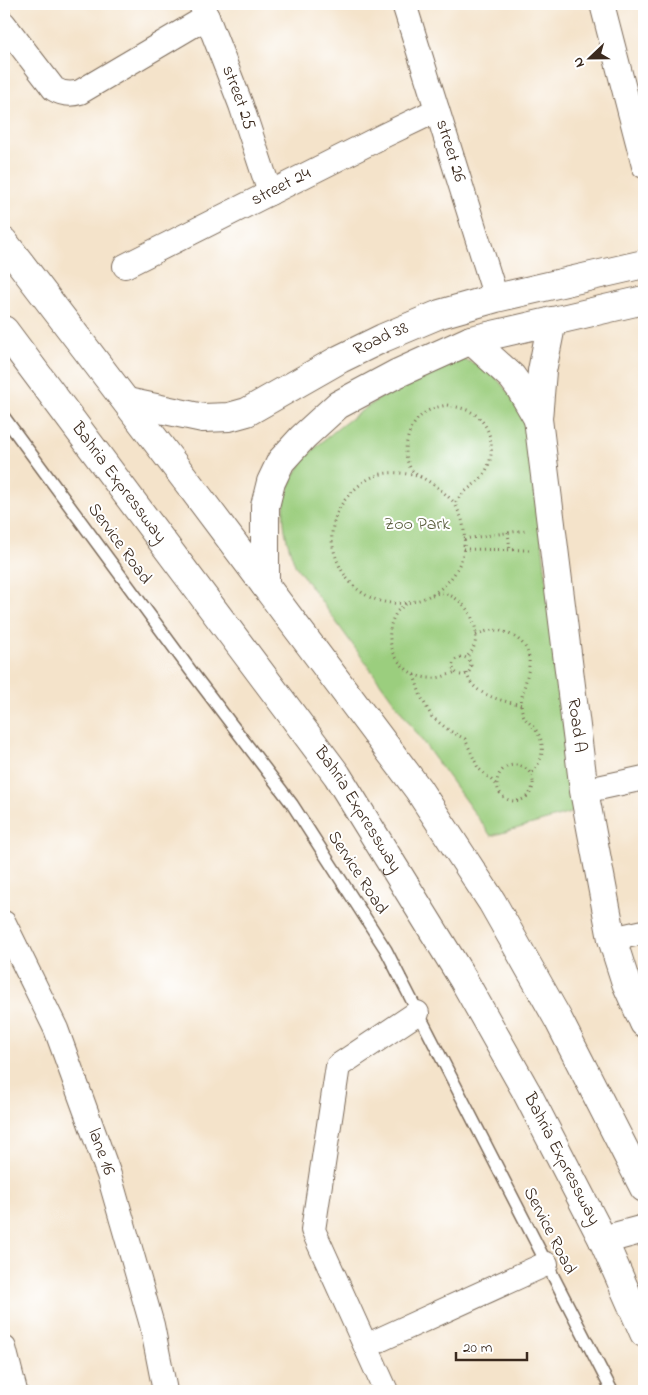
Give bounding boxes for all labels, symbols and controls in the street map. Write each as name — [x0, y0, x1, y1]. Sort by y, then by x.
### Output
north arrow — [566, 32, 616, 82]
text: N — [568, 54, 591, 71]
street label: street 25 — [214, 62, 261, 133]
street label: street 26 — [428, 116, 472, 186]
street label: street 24 — [247, 161, 316, 213]
street label: Road 38 — [349, 316, 413, 363]
street label: Bahria Expressway — [64, 416, 173, 549]
street label: Service Road — [81, 498, 157, 590]
park label: Zoo Park — [384, 512, 450, 538]
street label: Road A — [560, 697, 592, 754]
street label: Bahria Expressway — [306, 740, 408, 878]
street label: Service Road — [320, 826, 394, 920]
street label: Bahria Expressway — [516, 1088, 606, 1230]
street label: lane 16 — [80, 1125, 121, 1179]
street label: Service Road — [516, 1183, 582, 1279]
scale bar — [456, 1330, 527, 1362]
text: 20 m — [463, 1337, 493, 1359]

